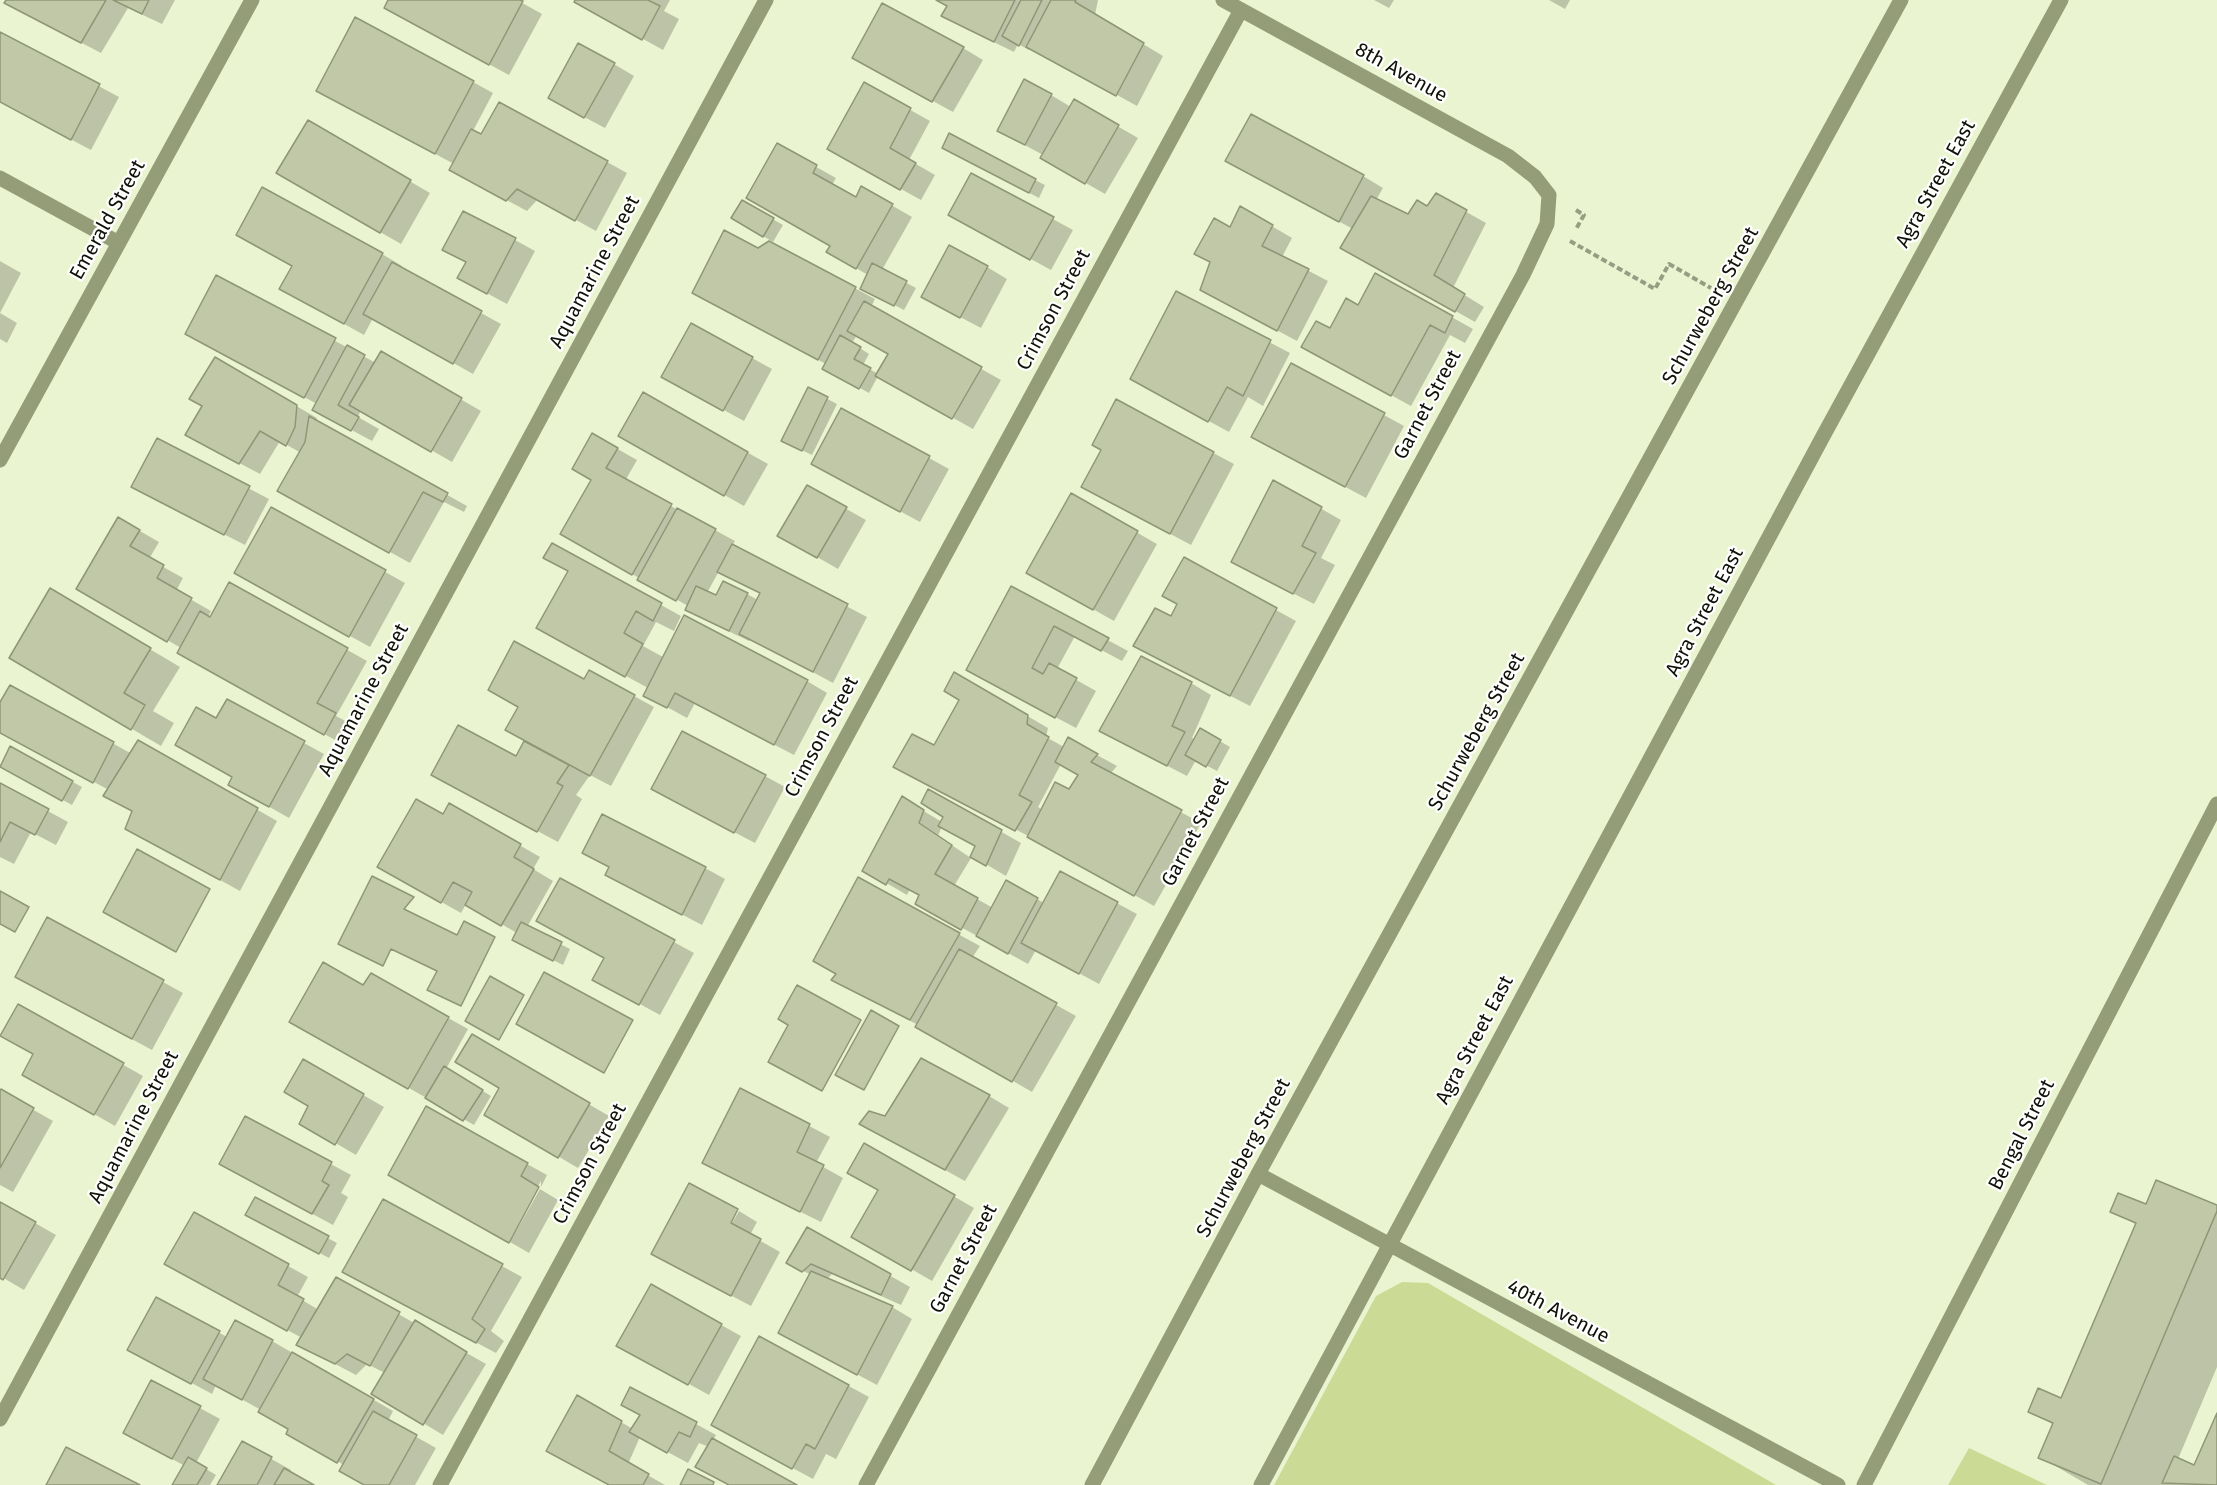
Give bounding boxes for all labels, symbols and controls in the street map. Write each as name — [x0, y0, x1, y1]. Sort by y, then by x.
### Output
street label: 8th Avenue — [1351, 38, 1451, 108]
street label: Agra Street East — [1891, 116, 1981, 252]
street label: Emerald Street — [65, 156, 151, 284]
street label: Aquamarine Street — [545, 192, 645, 352]
street label: Schurweberg Street — [1658, 223, 1764, 389]
street label: Crimson Street — [1012, 245, 1096, 375]
street label: Garnet Street — [1389, 346, 1467, 464]
street label: Agra Street East — [1661, 544, 1749, 680]
street label: Aquamarine Street — [314, 620, 414, 780]
street label: Schurweberg Street — [1424, 649, 1530, 815]
street label: Crimson Street — [780, 672, 864, 802]
street label: Garnet Street — [1157, 773, 1235, 891]
street label: Agra Street East — [1431, 972, 1519, 1108]
street label: Aquamarine Street — [84, 1047, 184, 1207]
street label: Schurweberg Street — [1192, 1074, 1296, 1242]
street label: Bengal Street — [1984, 1076, 2060, 1194]
street label: Crimson Street — [548, 1099, 632, 1229]
street label: Garnet Street — [925, 1200, 1003, 1318]
street label: 40th Avenue — [1503, 1275, 1613, 1349]

